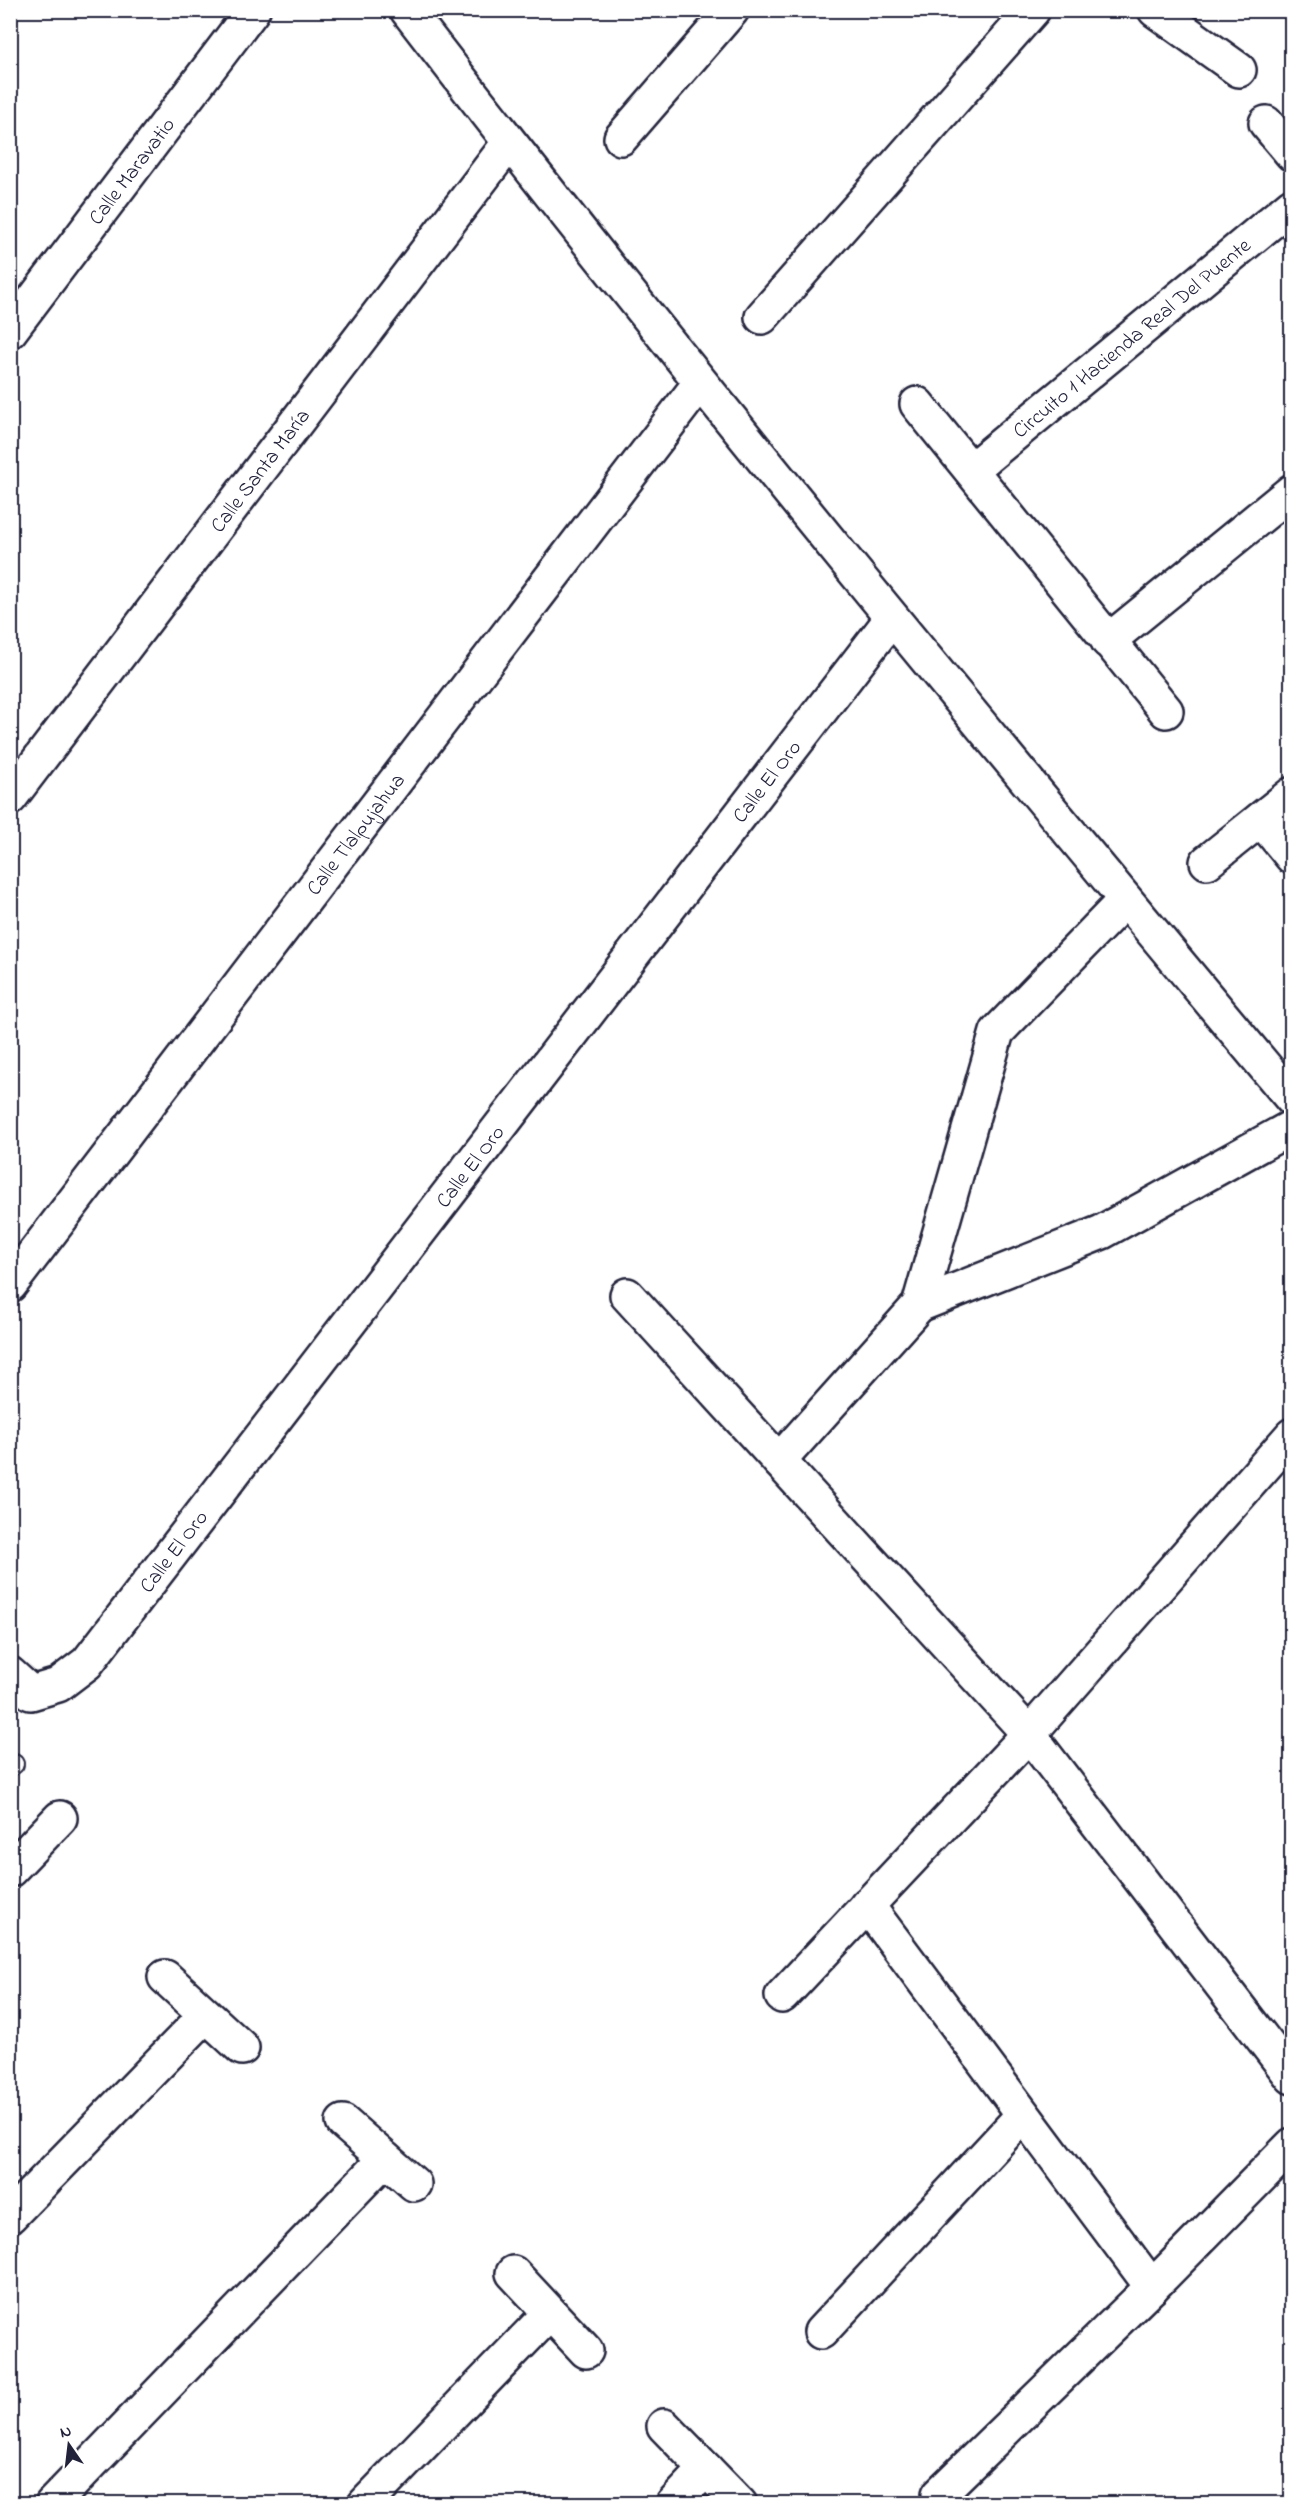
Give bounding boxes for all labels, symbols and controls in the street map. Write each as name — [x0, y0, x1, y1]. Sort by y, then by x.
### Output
street label: Calle Maravatio — [82, 112, 183, 232]
street label: Circuito 1 Hacienda Real Del Puente — [1007, 231, 1259, 446]
street label: Calle Santa María — [204, 403, 318, 540]
street label: Calle El Oro — [726, 735, 810, 830]
street label: Calle Tlalpujahua — [300, 767, 413, 903]
street label: Calle El Oro — [430, 1120, 513, 1215]
street label: Calle El Oro — [133, 1505, 216, 1600]
north arrow — [39, 2415, 99, 2475]
text: N — [58, 2419, 74, 2445]

